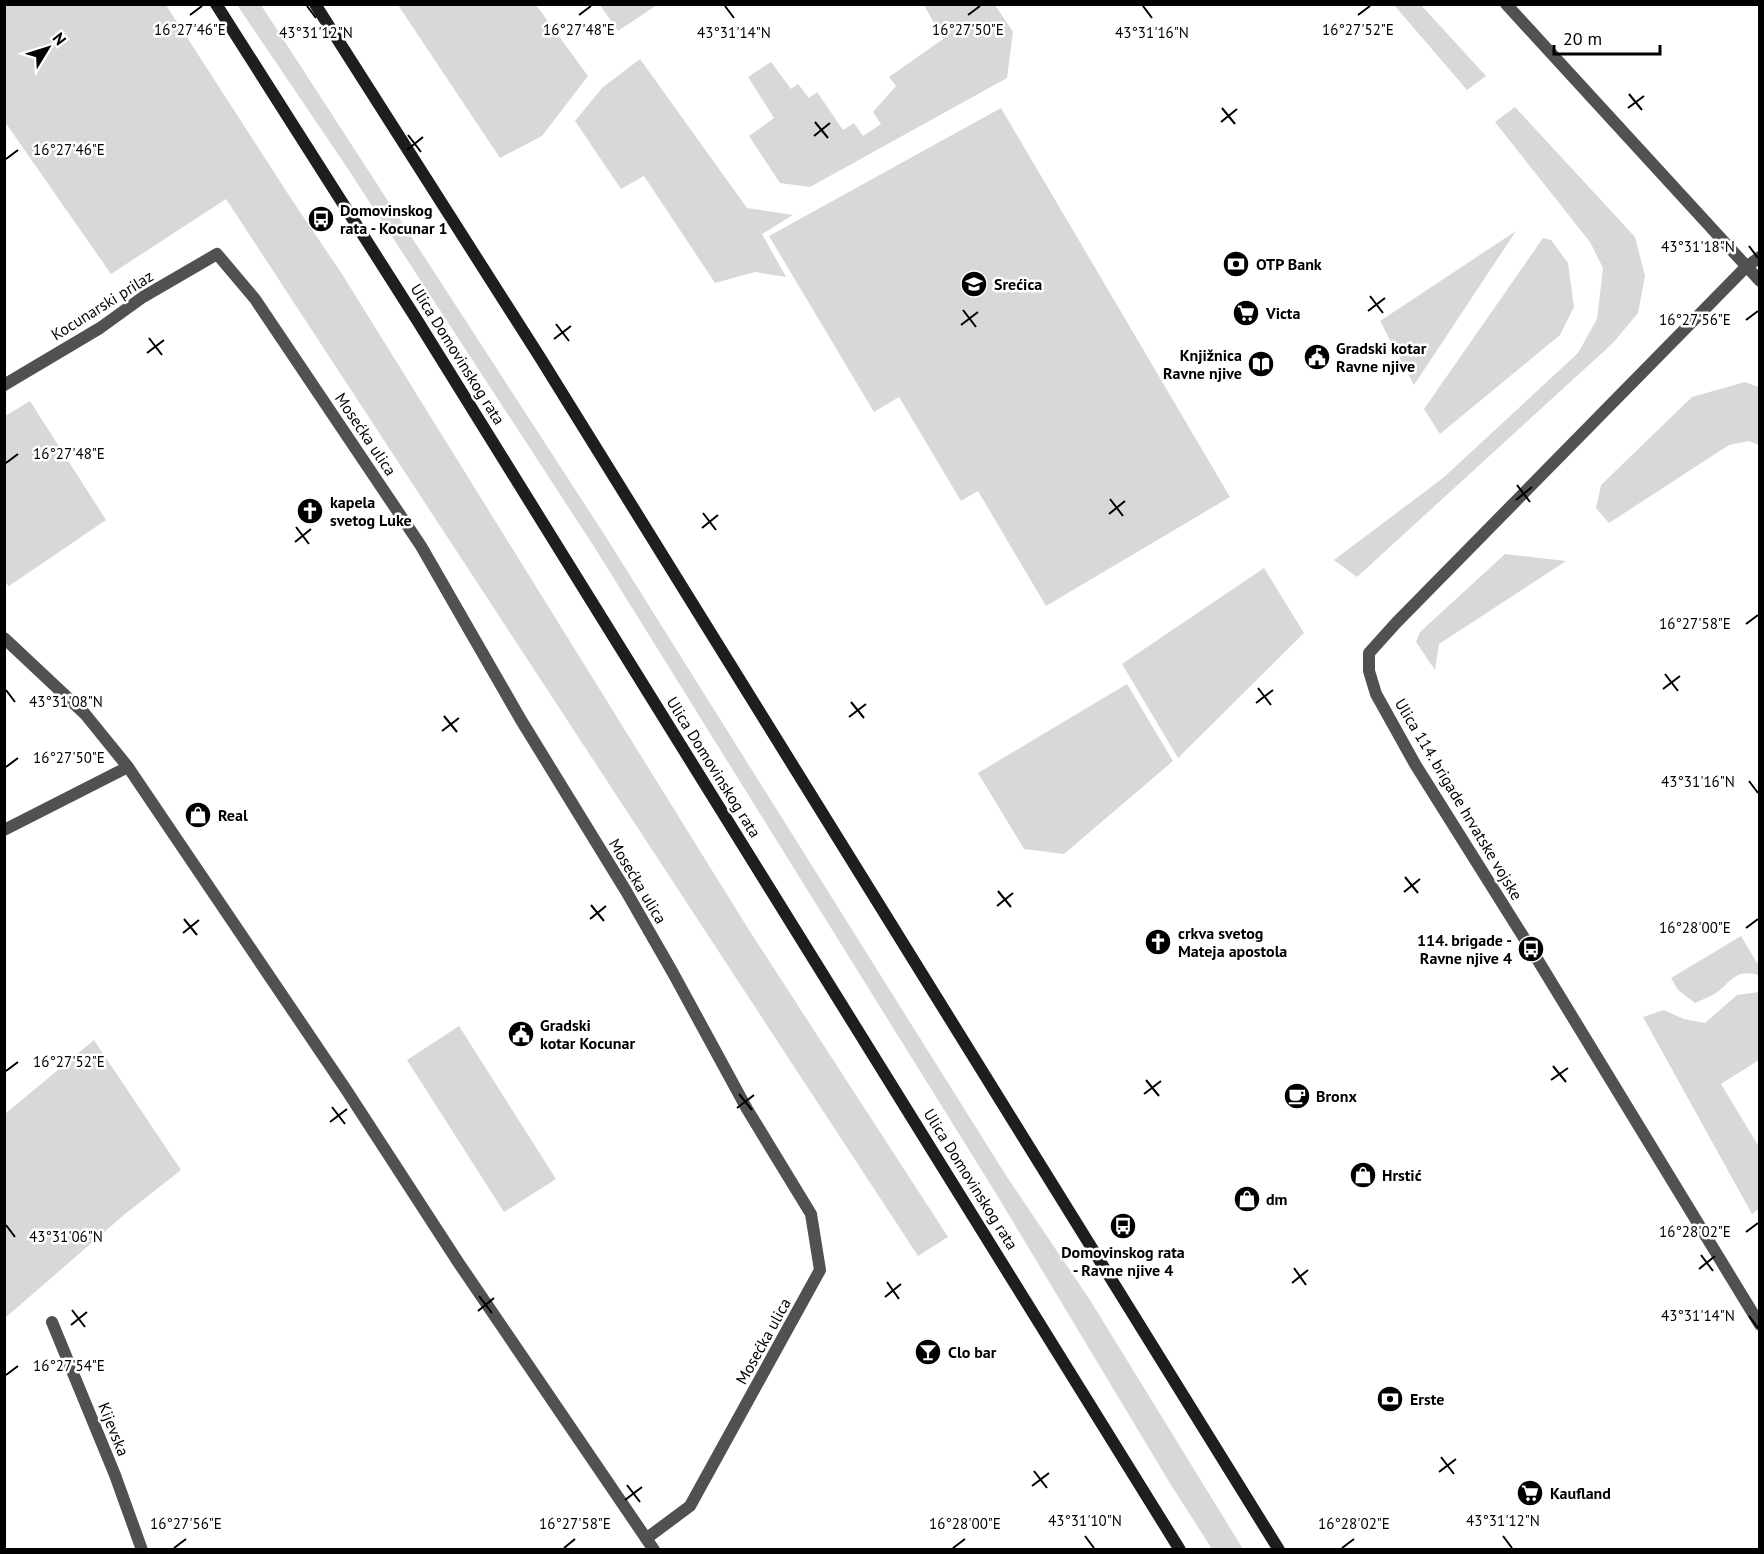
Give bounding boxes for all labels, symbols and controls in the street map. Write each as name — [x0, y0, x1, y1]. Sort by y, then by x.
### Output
north arrow — [18, 18, 78, 78]
scale bar — [1554, 18, 1660, 56]
text: 16°27'46"E — [154, 20, 226, 39]
text: 16°27'48"E — [543, 20, 615, 39]
text: 16°27'50"E — [932, 20, 1004, 39]
text: 16°27'52"E — [1322, 20, 1394, 39]
text: 43°31'12"N — [279, 23, 353, 42]
text: 43°31'14"N — [697, 23, 771, 42]
text: 43°31'16"N — [1115, 23, 1189, 42]
text: 20 m — [1563, 27, 1602, 50]
text: N — [49, 28, 71, 49]
text: 16°27'46"E — [33, 140, 105, 159]
place label: Domovinskog rata - Kocunar 1 — [340, 200, 448, 238]
bus stop icon: Domovinskog rata - Kocunar 1 — [306, 204, 336, 234]
text: 43°31'18"N — [1661, 237, 1735, 256]
bank icon: OTP Bank — [1221, 249, 1251, 279]
place label: OTP Bank — [1256, 254, 1322, 274]
street label: Kocunarski prilaz — [47, 266, 157, 344]
school or university icon: Srećica — [959, 269, 989, 299]
place label: Srećica — [994, 274, 1042, 294]
street label: Ulica Domovinskog rata — [406, 280, 510, 428]
supermarket icon: Victa — [1231, 298, 1261, 328]
place label: Victa — [1265, 303, 1300, 323]
text: 16°27'56"E — [1659, 310, 1731, 329]
place label: Gradski kotar Ravne njive — [1336, 338, 1427, 376]
public building icon: Gradski kotar Ravne njive — [1302, 342, 1332, 372]
place label: Knjižnica Ravne njive — [1163, 345, 1242, 383]
library icon: Knjižnica Ravne njive — [1246, 349, 1276, 379]
street label: Mosećka ulica — [331, 389, 401, 479]
text: 16°27'48"E — [33, 444, 105, 463]
place label: kapela svetog Luke — [330, 492, 412, 530]
church icon: kapela svetog Luke — [295, 496, 325, 526]
text: 16°27'58"E — [1659, 614, 1731, 633]
text: 43°31'08"N — [29, 692, 103, 711]
street label: Ulica Domovinskog rata — [662, 693, 766, 841]
street label: Ulica 114. brigade hrvatske vojske — [1391, 695, 1527, 903]
text: 16°27'50"E — [33, 748, 105, 767]
text: 43°31'16"N — [1661, 772, 1735, 791]
shop icon: Real — [183, 800, 213, 830]
place label: Real — [218, 805, 248, 825]
street label: Mosećka ulica — [605, 835, 671, 927]
text: 16°28'00"E — [1659, 918, 1731, 937]
place label: crkva svetog Mateja apostola — [1178, 923, 1287, 961]
church icon: crkva svetog Mateja apostola — [1143, 927, 1173, 957]
place label: 114. brigade - Ravne njive 4 — [1417, 930, 1512, 968]
bus stop icon: 114. brigade - Ravne njive 4 — [1516, 934, 1546, 964]
place label: Gradski kotar Kocunar — [540, 1015, 635, 1053]
public building icon: Gradski kotar Kocunar — [506, 1019, 536, 1049]
text: 16°27'52"E — [33, 1052, 105, 1071]
cafe icon: Bronx — [1282, 1081, 1312, 1111]
place label: Bronx — [1316, 1086, 1357, 1106]
street label: Ulica Domovinskog rata — [919, 1105, 1023, 1253]
shop icon: Hrstić — [1348, 1160, 1378, 1190]
place label: Hrstić — [1382, 1165, 1422, 1185]
shop icon: dm — [1232, 1184, 1262, 1214]
place label: dm — [1266, 1189, 1288, 1209]
bus stop icon: Domovinskog rata - Ravne njive 4 — [1108, 1211, 1138, 1241]
text: 16°28'02"E — [1659, 1222, 1731, 1241]
text: 43°31'06"N — [29, 1227, 103, 1246]
place label: Domovinskog rata - Ravne njive 4 — [1061, 1242, 1185, 1280]
street label: Mosećka ulica — [731, 1294, 795, 1388]
text: 43°31'14"N — [1661, 1306, 1735, 1325]
bar icon: Clo bar — [913, 1337, 943, 1367]
place label: Clo bar — [948, 1342, 997, 1362]
text: 16°27'54"E — [33, 1356, 105, 1375]
bank icon: Erste — [1375, 1384, 1405, 1414]
place label: Erste — [1410, 1389, 1444, 1409]
street label: Kijevska — [94, 1399, 134, 1459]
supermarket icon: Kaufland — [1515, 1478, 1545, 1508]
place label: Kaufland — [1550, 1483, 1611, 1503]
text: 43°31'10"N — [1048, 1511, 1122, 1530]
text: 43°31'12"N — [1466, 1511, 1540, 1530]
text: 16°27'56"E — [150, 1514, 222, 1533]
text: 16°27'58"E — [539, 1514, 611, 1533]
text: 16°28'00"E — [929, 1514, 1001, 1533]
text: 16°28'02"E — [1318, 1514, 1390, 1533]

